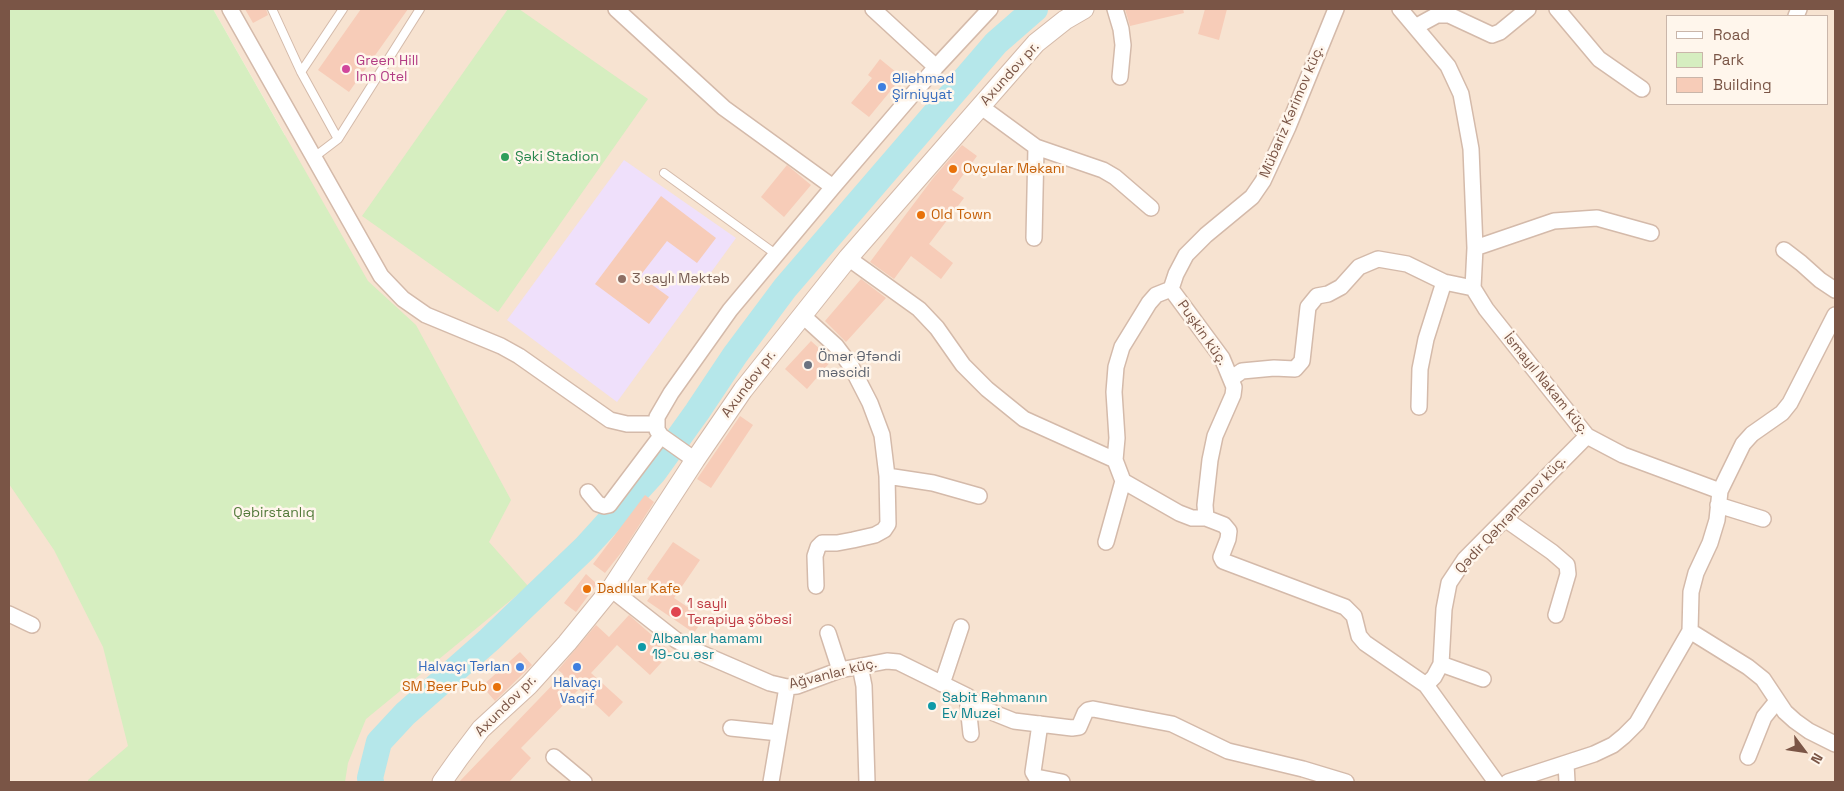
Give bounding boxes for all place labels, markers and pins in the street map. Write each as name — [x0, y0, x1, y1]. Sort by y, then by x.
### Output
place label: Green Hill Inn Otel — [356, 53, 418, 85]
marker: Green Hill Inn Otel — [340, 63, 352, 75]
place label: Əliəhməd Şirniyyat — [892, 71, 954, 104]
marker: Əliəhməd Şirniyyat — [876, 81, 888, 93]
place label: Şəki Stadion — [515, 149, 599, 165]
marker: Şəki Stadion — [499, 151, 511, 163]
place label: Ovçular Məkanı — [963, 161, 1065, 177]
marker: Ovçular Məkanı — [947, 163, 959, 175]
place label: Old Town — [931, 207, 992, 223]
marker: Old Town — [915, 209, 927, 221]
place label: 3 saylı Məktəb — [632, 271, 730, 287]
marker: 3 saylı Məktəb — [616, 273, 628, 285]
place label: Ömər Əfəndi məscidi — [818, 349, 901, 382]
marker: Ömər Əfəndi məscidi — [802, 359, 814, 371]
place label: Dadlılar Kafe — [597, 581, 681, 597]
marker: Dadlılar Kafe — [581, 583, 593, 595]
place label: 1 saylı Terapiya şöbəsi — [687, 596, 792, 628]
marker: 1 saylı Terapiya şöbəsi — [669, 605, 683, 619]
place label: Albanlar hamamı 19-cu əsr — [652, 631, 762, 664]
marker: Albanlar hamamı 19-cu əsr — [636, 641, 648, 653]
place label: Halvaçı Tərlan — [418, 659, 510, 675]
marker: Halvaçı Tərlan — [514, 661, 526, 673]
marker: Halvaçı Vaqif — [571, 661, 583, 673]
place label: Halvaçı Vaqif — [553, 675, 601, 708]
place label: SM Beer Pub — [402, 679, 487, 695]
marker: SM Beer Pub — [491, 681, 503, 693]
place label: Sabit Rəhmanın Ev Muzei — [942, 690, 1048, 722]
marker: Sabit Rəhmanın Ev Muzei — [926, 700, 938, 712]

